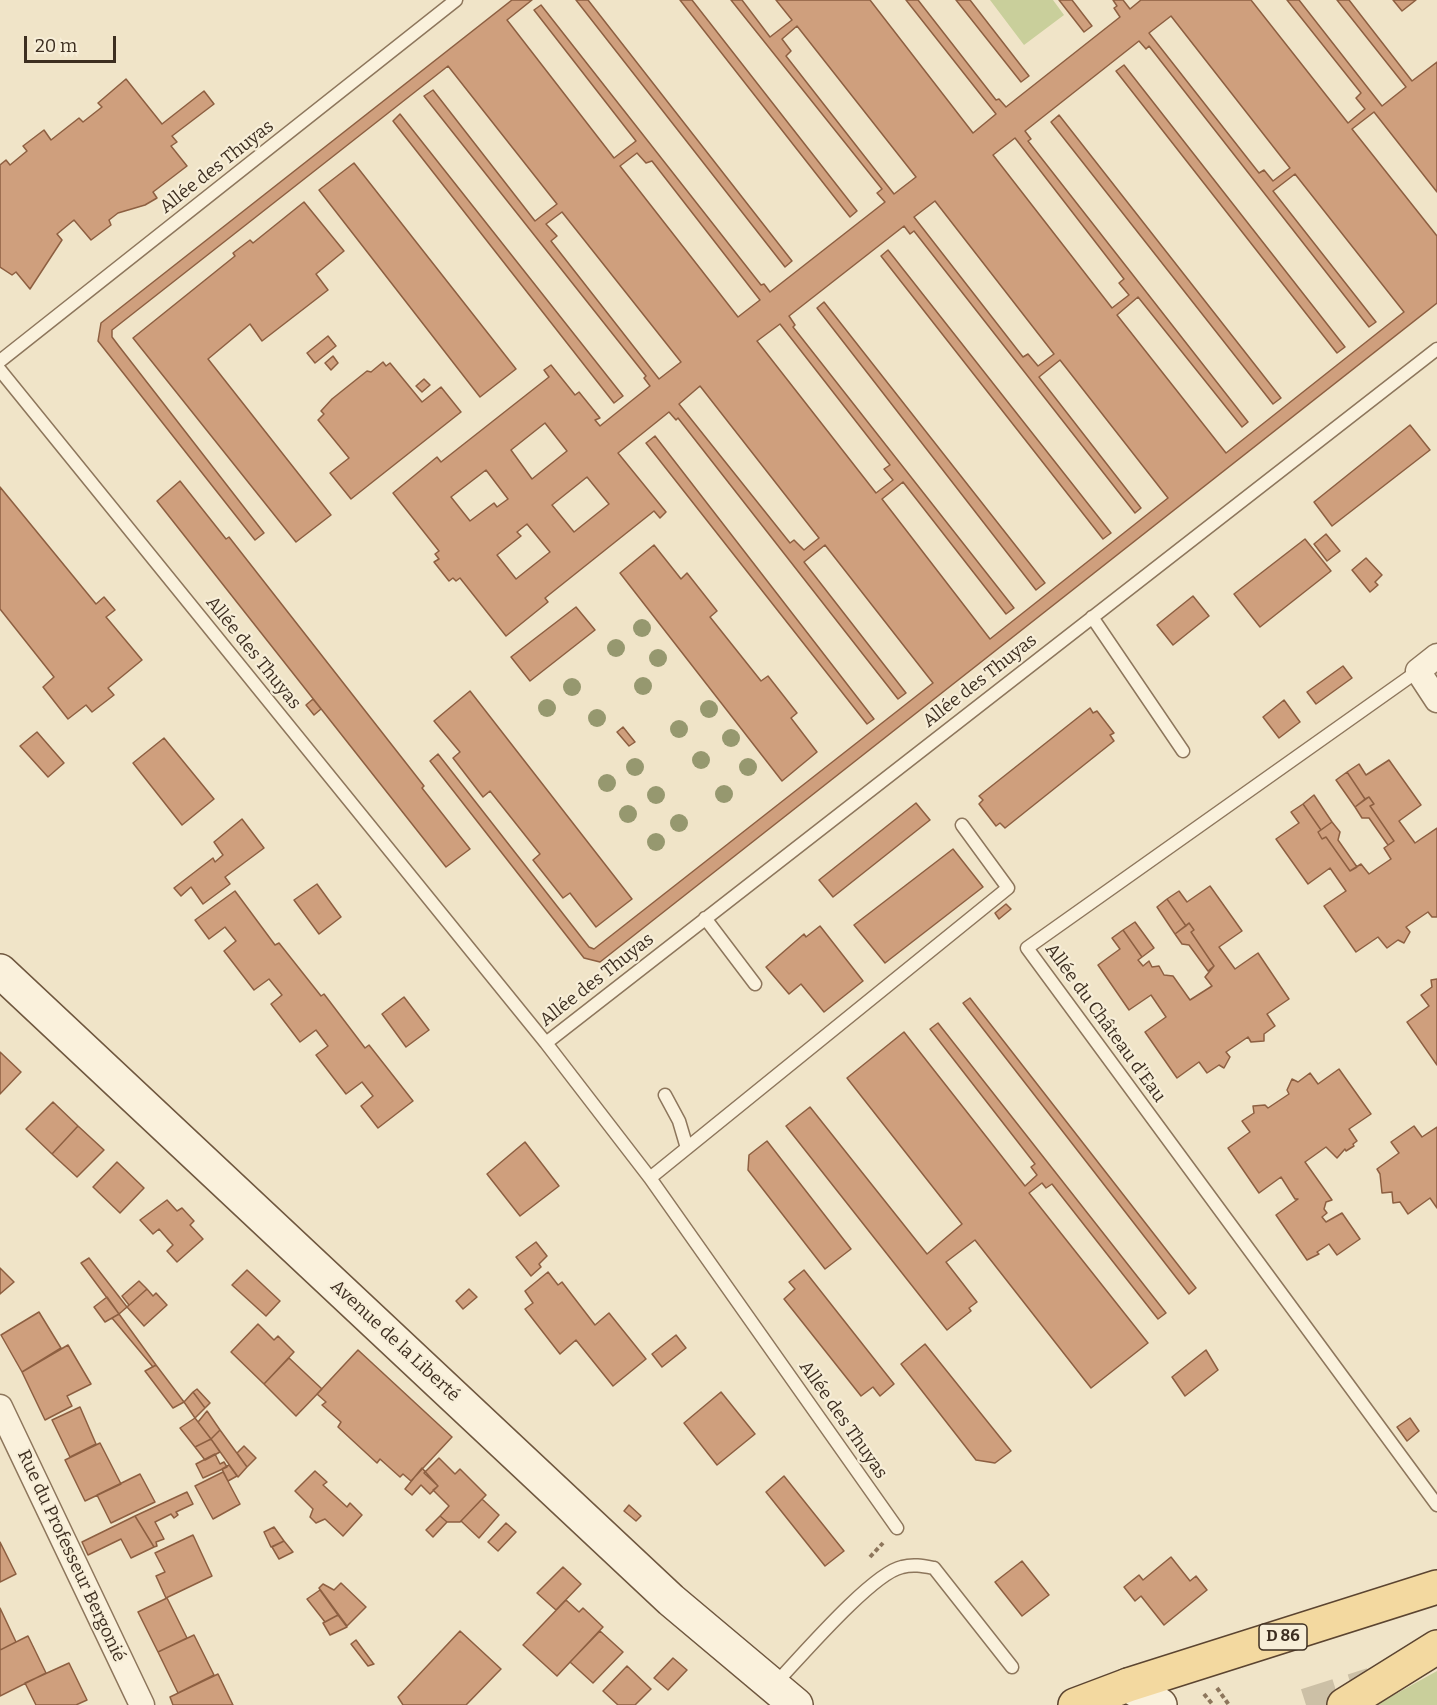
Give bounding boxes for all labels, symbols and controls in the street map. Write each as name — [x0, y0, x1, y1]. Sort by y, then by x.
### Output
scale bar — [27, 24, 118, 62]
text: 20 m — [35, 35, 77, 57]
street label: Allée des Thuyas — [156, 116, 278, 218]
street label: Allée des Thuyas — [201, 592, 305, 714]
street label: Allée des Thuyas — [919, 630, 1041, 732]
street label: Allée des Thuyas — [536, 929, 658, 1031]
street label: Allée du Château d'Eau — [1040, 939, 1170, 1107]
street label: Avenue de la Liberté — [326, 1276, 464, 1406]
street label: Allée des Thuyas — [794, 1357, 892, 1483]
street label: Rue du Professeur Bergonié — [12, 1447, 130, 1665]
road number: D 86 — [1259, 1624, 1307, 1650]

